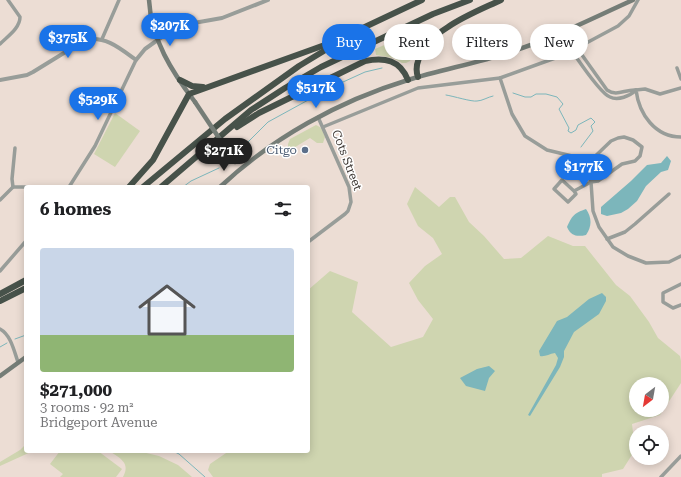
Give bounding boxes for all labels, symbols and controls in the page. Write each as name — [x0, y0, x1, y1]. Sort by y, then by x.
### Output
pin: $207K — [142, 13, 198, 47]
text: $207K — [150, 18, 190, 33]
chip: Buy — [322, 24, 376, 60]
chip: Rent — [384, 24, 444, 60]
chip: Filters — [452, 24, 522, 60]
chip: New — [530, 24, 588, 60]
pin: $375K — [40, 25, 96, 59]
text: $375K — [48, 30, 88, 45]
pin: $517K — [288, 75, 344, 109]
text: $517K — [296, 80, 336, 95]
pin: $529K — [70, 87, 126, 121]
text: $529K — [78, 92, 118, 107]
street label: Cots Street — [329, 128, 365, 193]
pin: $271K — [196, 138, 252, 172]
text: $271K — [204, 143, 244, 158]
place label: Citgo — [266, 143, 297, 157]
marker: Citgo — [300, 145, 310, 155]
pin: $177K — [556, 154, 612, 188]
text: $177K — [564, 159, 604, 174]
icon: filters — [272, 198, 294, 220]
text: 6 homes — [40, 199, 111, 219]
icon: home — [131, 274, 203, 346]
north arrow — [629, 377, 669, 417]
map controls — [629, 377, 669, 465]
text: $271,000 — [40, 380, 112, 400]
text: 3 rooms · 92 m² — [40, 400, 134, 415]
text: Bridgeport Avenue — [40, 415, 157, 430]
button: locate — [629, 425, 669, 465]

